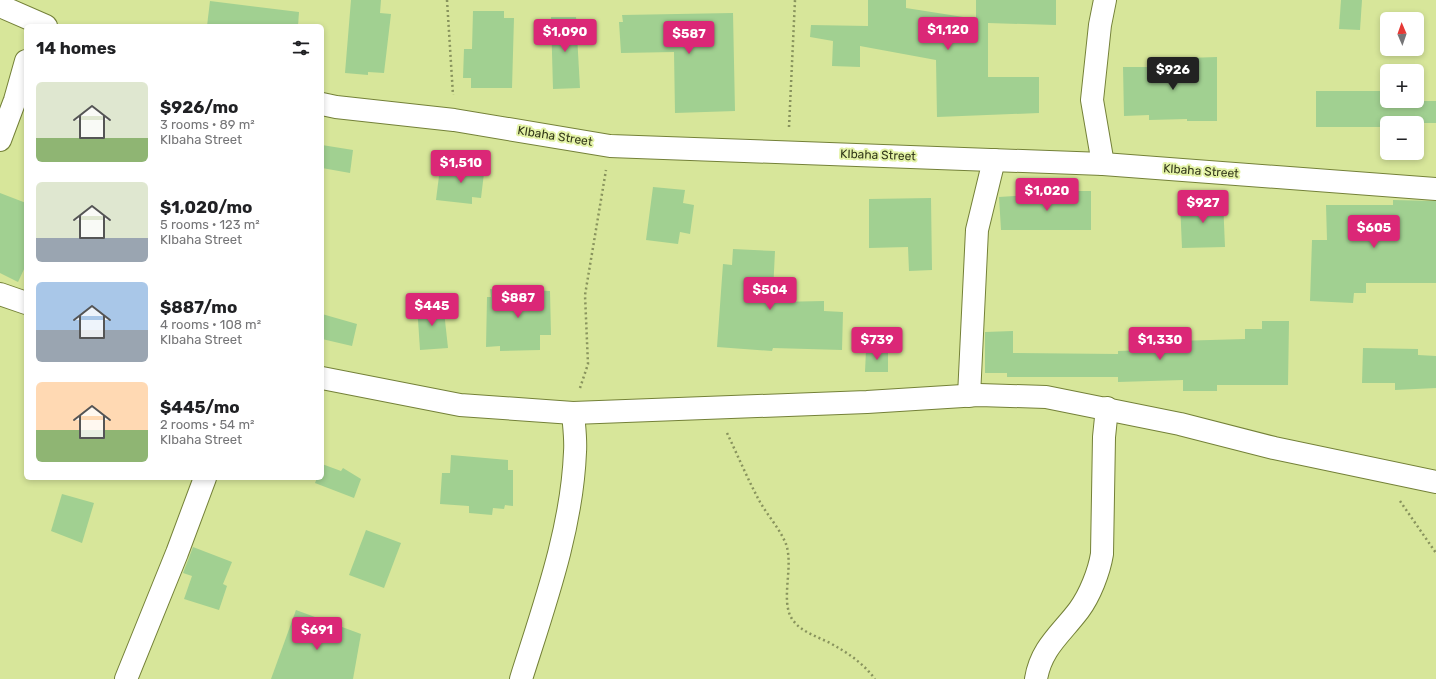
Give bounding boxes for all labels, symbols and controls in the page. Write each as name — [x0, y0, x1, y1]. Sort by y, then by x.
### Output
north arrow — [1380, 12, 1424, 56]
map controls — [1380, 12, 1424, 160]
pin: $1,120 — [915, 17, 981, 51]
pin: $1,090 — [532, 19, 598, 53]
pin: $587 — [665, 21, 713, 55]
text: $1,120 — [927, 22, 969, 37]
text: $1,090 — [543, 24, 587, 39]
text: $587 — [672, 26, 706, 41]
icon: filters — [290, 37, 312, 59]
text: 14 homes — [36, 38, 116, 58]
pin: $926 — [1149, 57, 1197, 91]
text: $926 — [1156, 62, 1190, 77]
button: + — [1380, 64, 1424, 108]
text: $926/mo — [160, 97, 238, 117]
icon: home — [68, 98, 116, 146]
button: − — [1380, 116, 1424, 160]
text: 3 rooms · 89 m² — [160, 117, 255, 132]
street label: KIbaha Street — [516, 123, 594, 149]
text: KIbaha Street — [160, 132, 242, 147]
street label: KIbaha Street — [840, 147, 916, 163]
pin: $1,510 — [428, 150, 494, 184]
text: $1,510 — [440, 155, 482, 170]
street label: KIbaha Street — [1163, 161, 1240, 181]
pin: $1,020 — [1014, 178, 1080, 212]
text: $1,020 — [1025, 183, 1069, 198]
pin: $927 — [1179, 190, 1227, 224]
text: $927 — [1187, 195, 1219, 210]
text: $1,020/mo — [160, 197, 252, 217]
icon: home — [68, 198, 116, 246]
pin: $605 — [1350, 215, 1398, 249]
text: 5 rooms · 123 m² — [160, 217, 260, 232]
text: $605 — [1357, 220, 1391, 235]
text: KIbaha Street — [160, 232, 242, 247]
pin: $504 — [746, 277, 794, 311]
text: $504 — [753, 282, 787, 297]
pin: $887 — [494, 285, 542, 319]
text: $887 — [501, 290, 535, 305]
pin: $445 — [408, 293, 456, 327]
text: $887/mo — [160, 297, 237, 317]
icon: home — [68, 298, 116, 346]
text: $445 — [415, 298, 449, 313]
text: 4 rooms · 108 m² — [160, 317, 261, 332]
pin: $739 — [853, 327, 901, 361]
pin: $1,330 — [1127, 327, 1193, 361]
text: KIbaha Street — [160, 332, 242, 347]
text: $739 — [860, 332, 894, 347]
text: $1,330 — [1138, 332, 1182, 347]
text: $445/mo — [160, 397, 240, 417]
icon: home — [68, 398, 116, 446]
text: 2 rooms · 54 m² — [160, 417, 254, 432]
text: KIbaha Street — [160, 432, 242, 447]
pin: $691 — [293, 617, 341, 651]
text: $691 — [301, 622, 333, 637]

